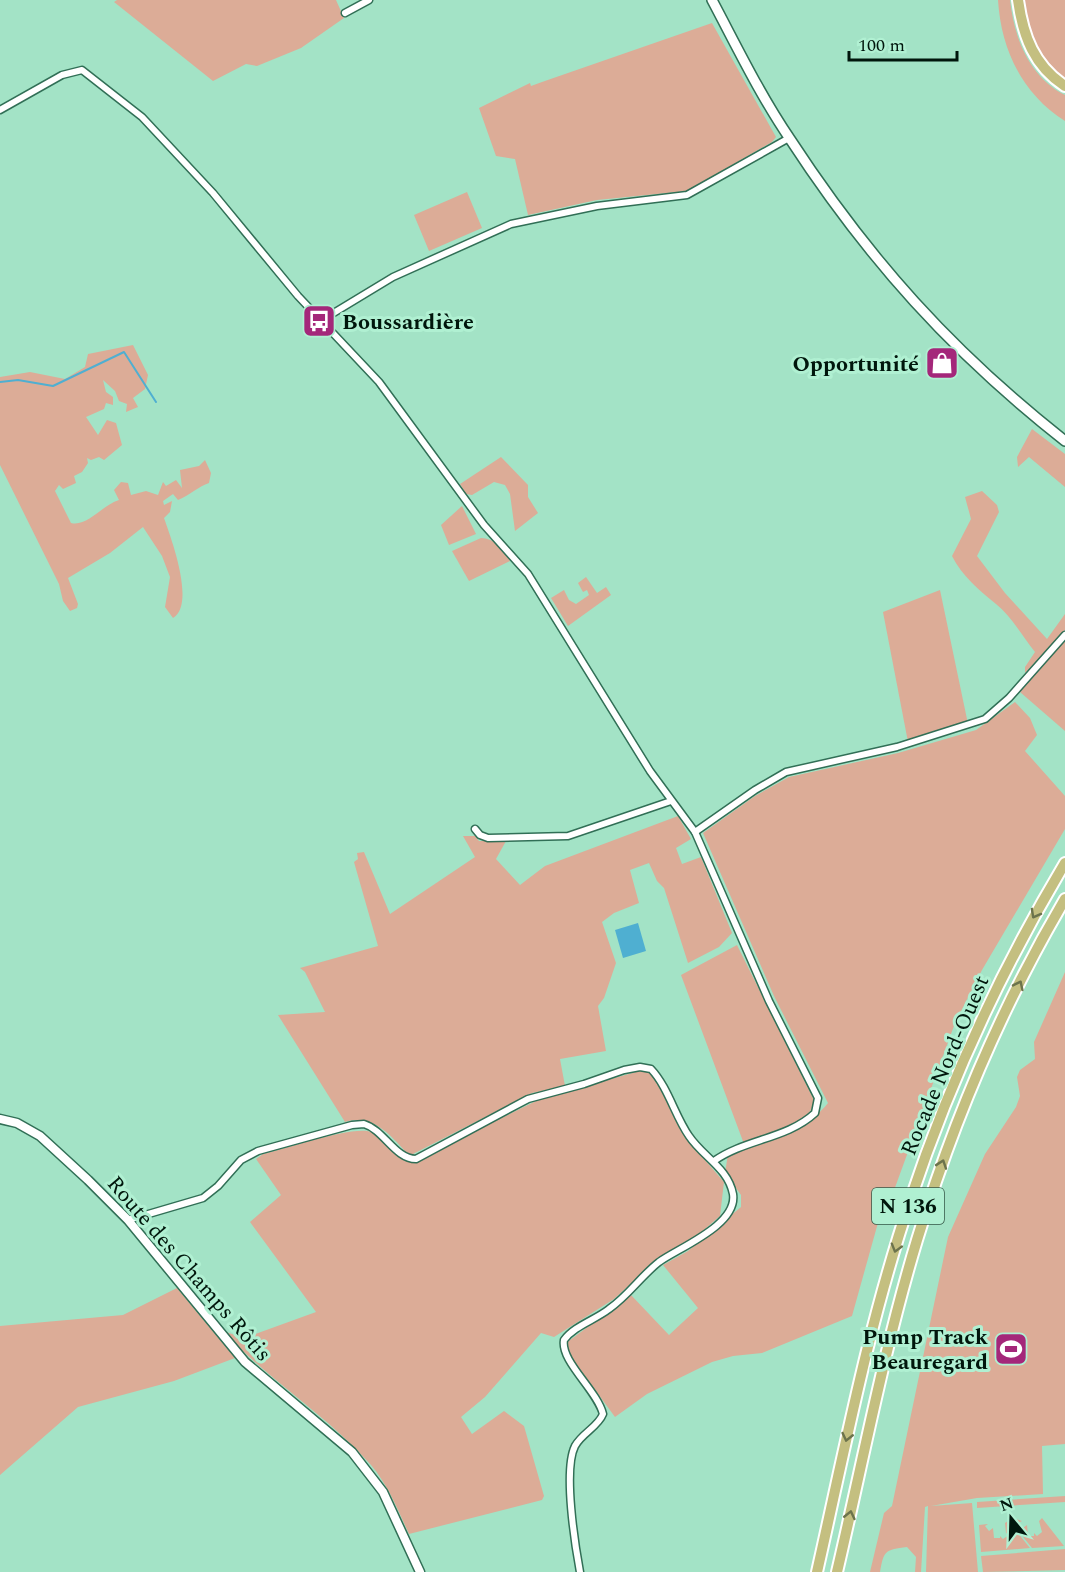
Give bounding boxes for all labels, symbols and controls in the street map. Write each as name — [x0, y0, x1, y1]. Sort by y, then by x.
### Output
scale bar — [849, 24, 957, 62]
text: 100 m — [858, 32, 905, 59]
bus stop icon: Boussardière — [301, 303, 337, 339]
place label: Boussardière — [342, 306, 474, 339]
shop icon: Opportunité — [924, 345, 960, 381]
place label: Opportunité — [792, 348, 919, 381]
one-way arrow — [1031, 907, 1042, 918]
street label: Rocade Nord-Ouest — [893, 970, 998, 1161]
one-way arrow — [1011, 980, 1023, 991]
one-way arrow — [935, 1159, 948, 1170]
street label: Route des Champs Rôtis — [99, 1169, 279, 1369]
road number: N 136 — [872, 1188, 944, 1224]
one-way arrow — [890, 1243, 903, 1253]
place label: Pump Track Beauregard — [862, 1321, 989, 1379]
sports icon: Pump Track Beauregard — [993, 1331, 1029, 1367]
one-way arrow — [841, 1431, 854, 1441]
north arrow — [981, 1488, 1041, 1548]
text: N — [996, 1491, 1017, 1518]
one-way arrow — [843, 1510, 856, 1520]

